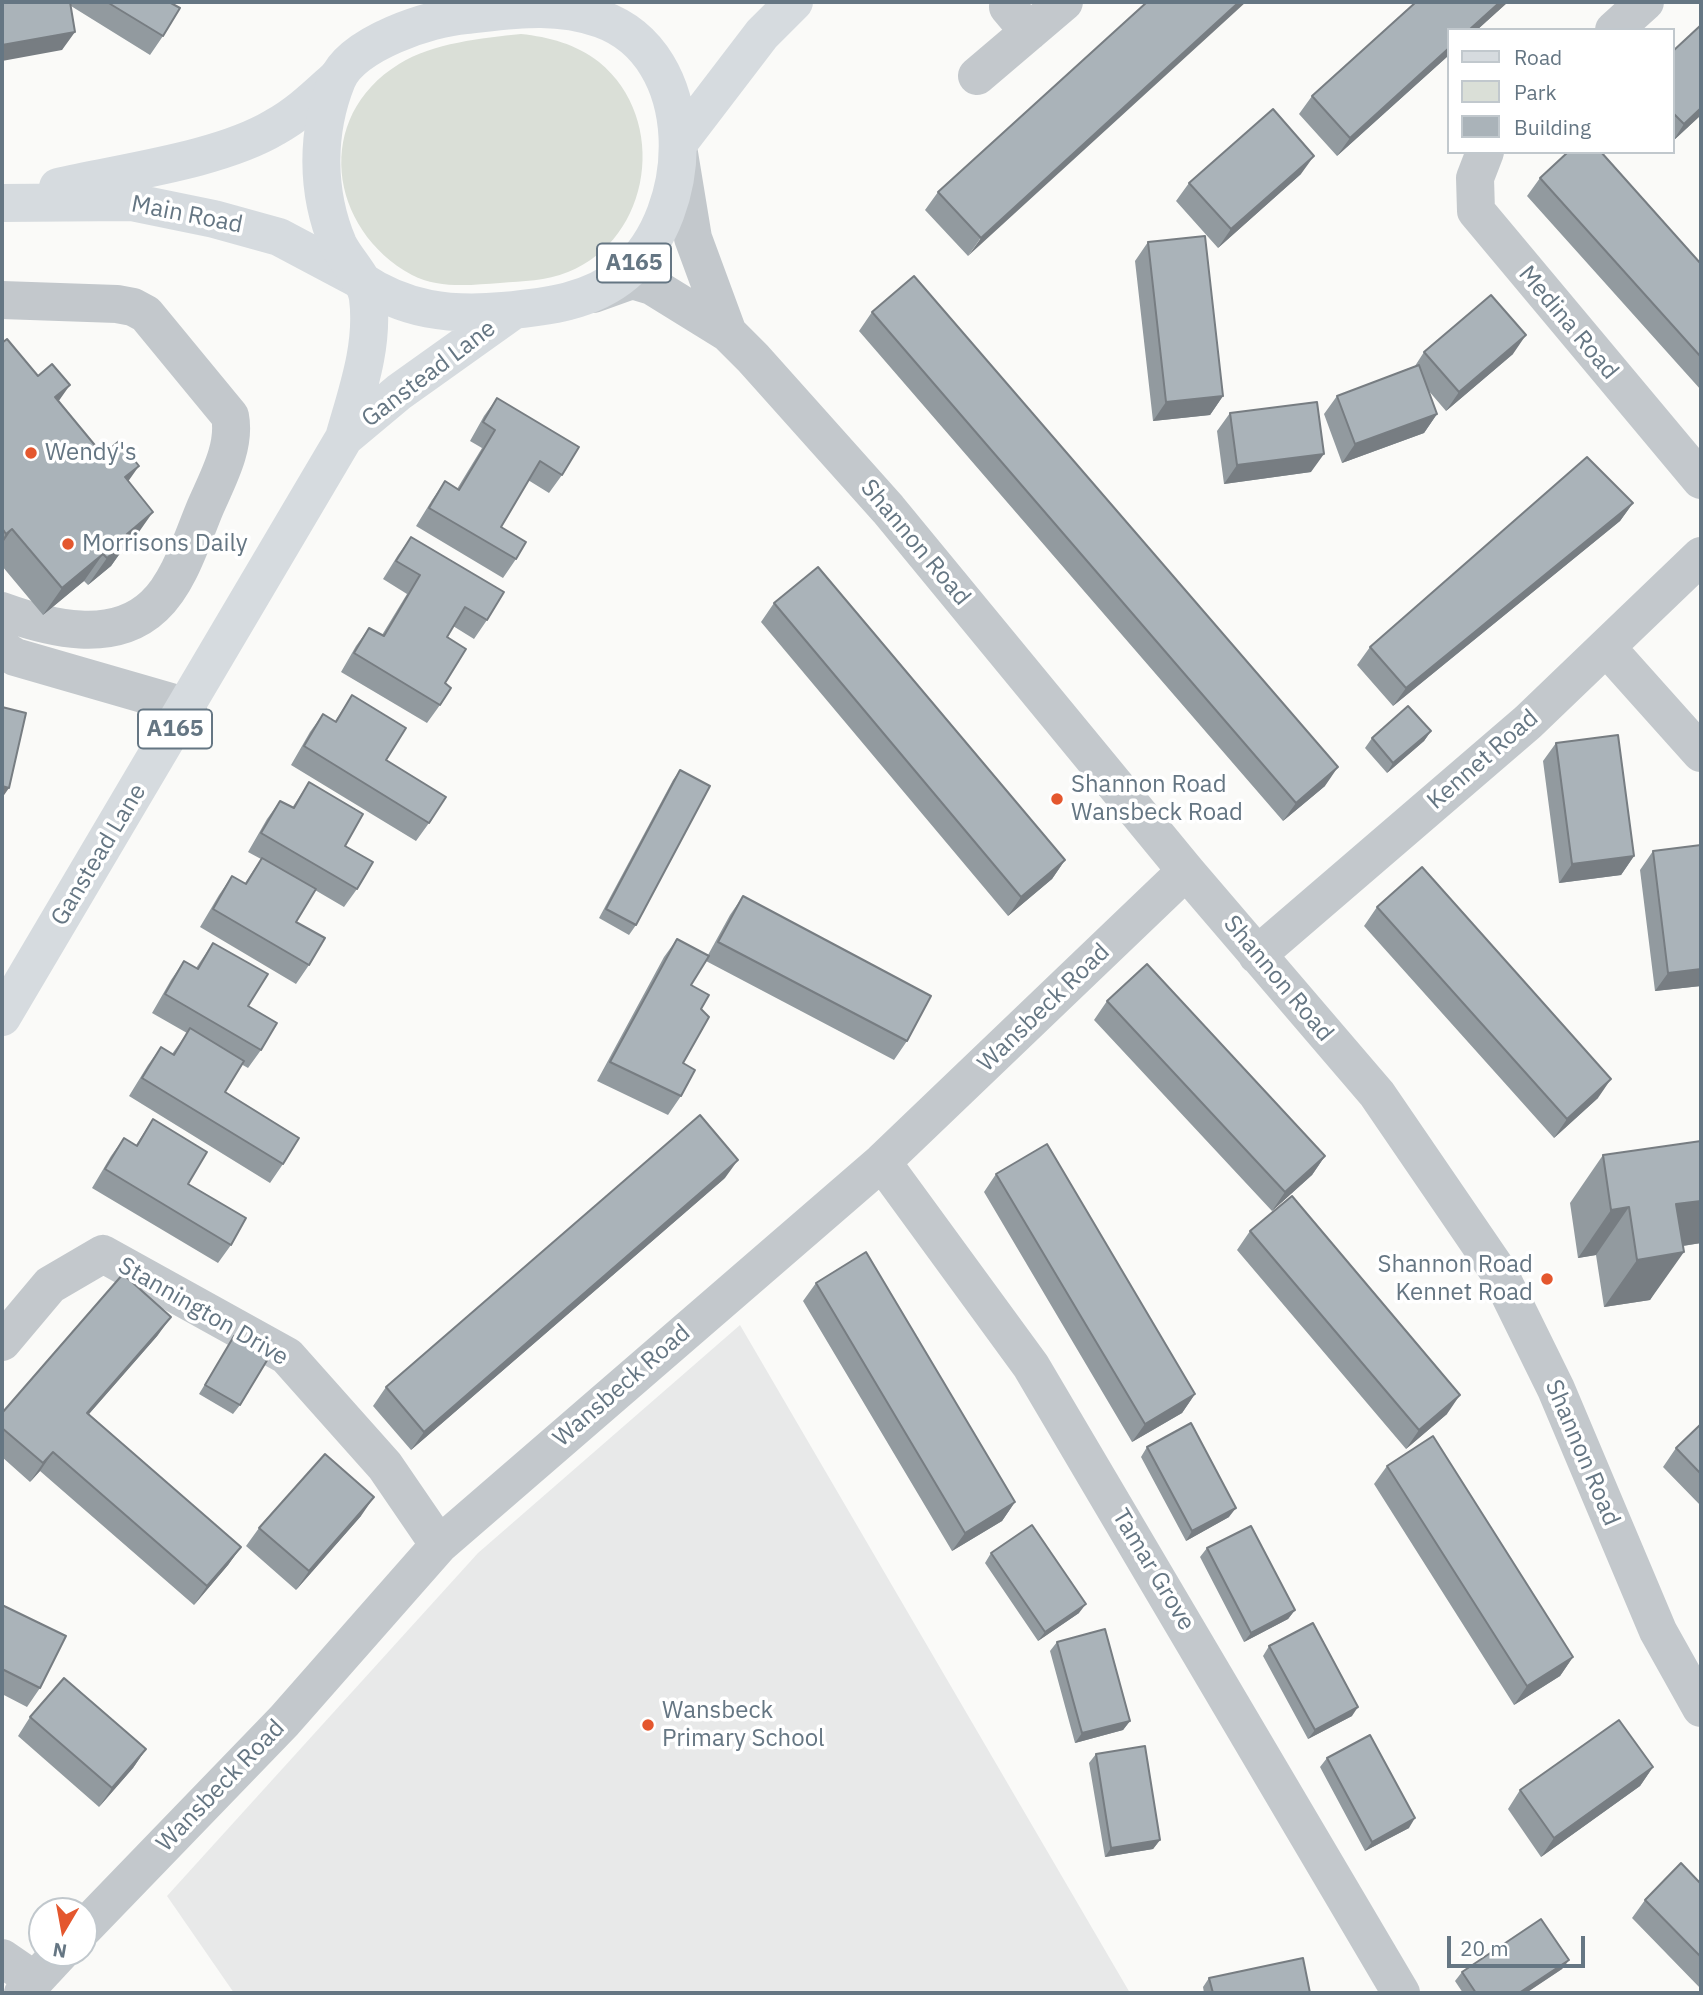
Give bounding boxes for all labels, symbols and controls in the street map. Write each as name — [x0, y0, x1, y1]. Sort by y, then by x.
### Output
legend — [1448, 28, 1675, 154]
text: Road — [1514, 43, 1562, 71]
text: Park — [1514, 78, 1557, 106]
text: Building — [1514, 113, 1591, 141]
street label: Main Road — [129, 190, 245, 240]
road number: A165 — [597, 244, 671, 282]
street label: Medina Road — [1512, 260, 1624, 386]
street label: Ganstead Lane — [356, 314, 502, 434]
place label: Wendy's — [45, 439, 137, 467]
marker: Wendy's — [23, 445, 39, 461]
street label: Shannon Road — [854, 474, 976, 612]
place label: Morrisons Daily — [82, 530, 248, 558]
marker: Morrisons Daily — [60, 536, 76, 552]
street label: Kennet Road — [1422, 704, 1544, 816]
road number: A165 — [138, 709, 212, 748]
place label: Shannon Road Wansbeck Road — [1071, 771, 1243, 827]
street label: Ganstead Lane — [45, 779, 153, 931]
marker: Shannon Road Wansbeck Road — [1049, 791, 1065, 807]
street label: Shannon Road — [1217, 910, 1339, 1048]
street label: Wansbeck Road — [972, 938, 1116, 1078]
place label: Shannon Road Kennet Road — [1377, 1251, 1533, 1307]
street label: Stannington Drive — [113, 1252, 293, 1372]
marker: Shannon Road Kennet Road — [1539, 1271, 1555, 1287]
street label: Wansbeck Road — [548, 1319, 696, 1453]
street label: Shannon Road — [1538, 1376, 1626, 1530]
street label: Tamar Grove — [1106, 1504, 1200, 1636]
place label: Wansbeck Primary School — [662, 1697, 825, 1753]
street label: Wansbeck Road — [151, 1714, 291, 1858]
marker: Wansbeck Primary School — [640, 1717, 656, 1733]
north arrow — [28, 1897, 98, 1967]
scale bar — [1451, 1922, 1589, 1966]
text: 20 m — [1460, 1934, 1509, 1962]
text: N — [51, 1938, 69, 1964]

